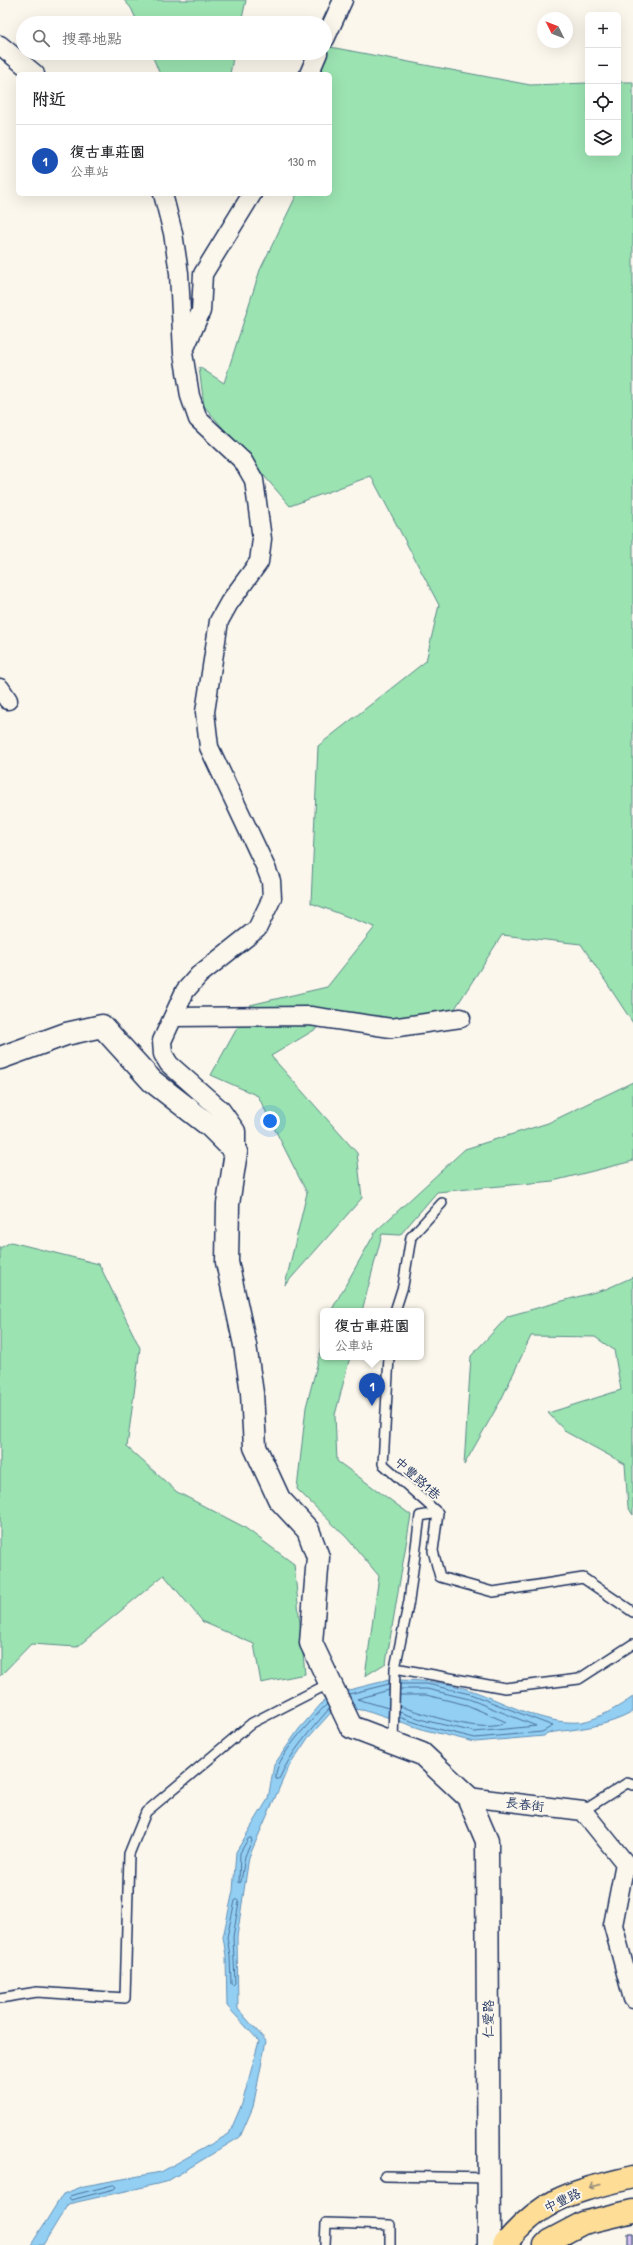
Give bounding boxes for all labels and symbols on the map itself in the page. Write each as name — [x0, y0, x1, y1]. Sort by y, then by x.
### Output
north arrow — [537, 12, 573, 48]
your location — [260, 1111, 280, 1131]
pin: 1 — [359, 1373, 385, 1406]
street label: 中豐路1巷 — [391, 1452, 445, 1504]
street label: 長春街 — [505, 1793, 545, 1815]
street label: 仁愛路 — [479, 1999, 497, 2039]
one-way arrow — [589, 2183, 602, 2191]
street label: 中豐路 — [541, 2184, 583, 2216]

